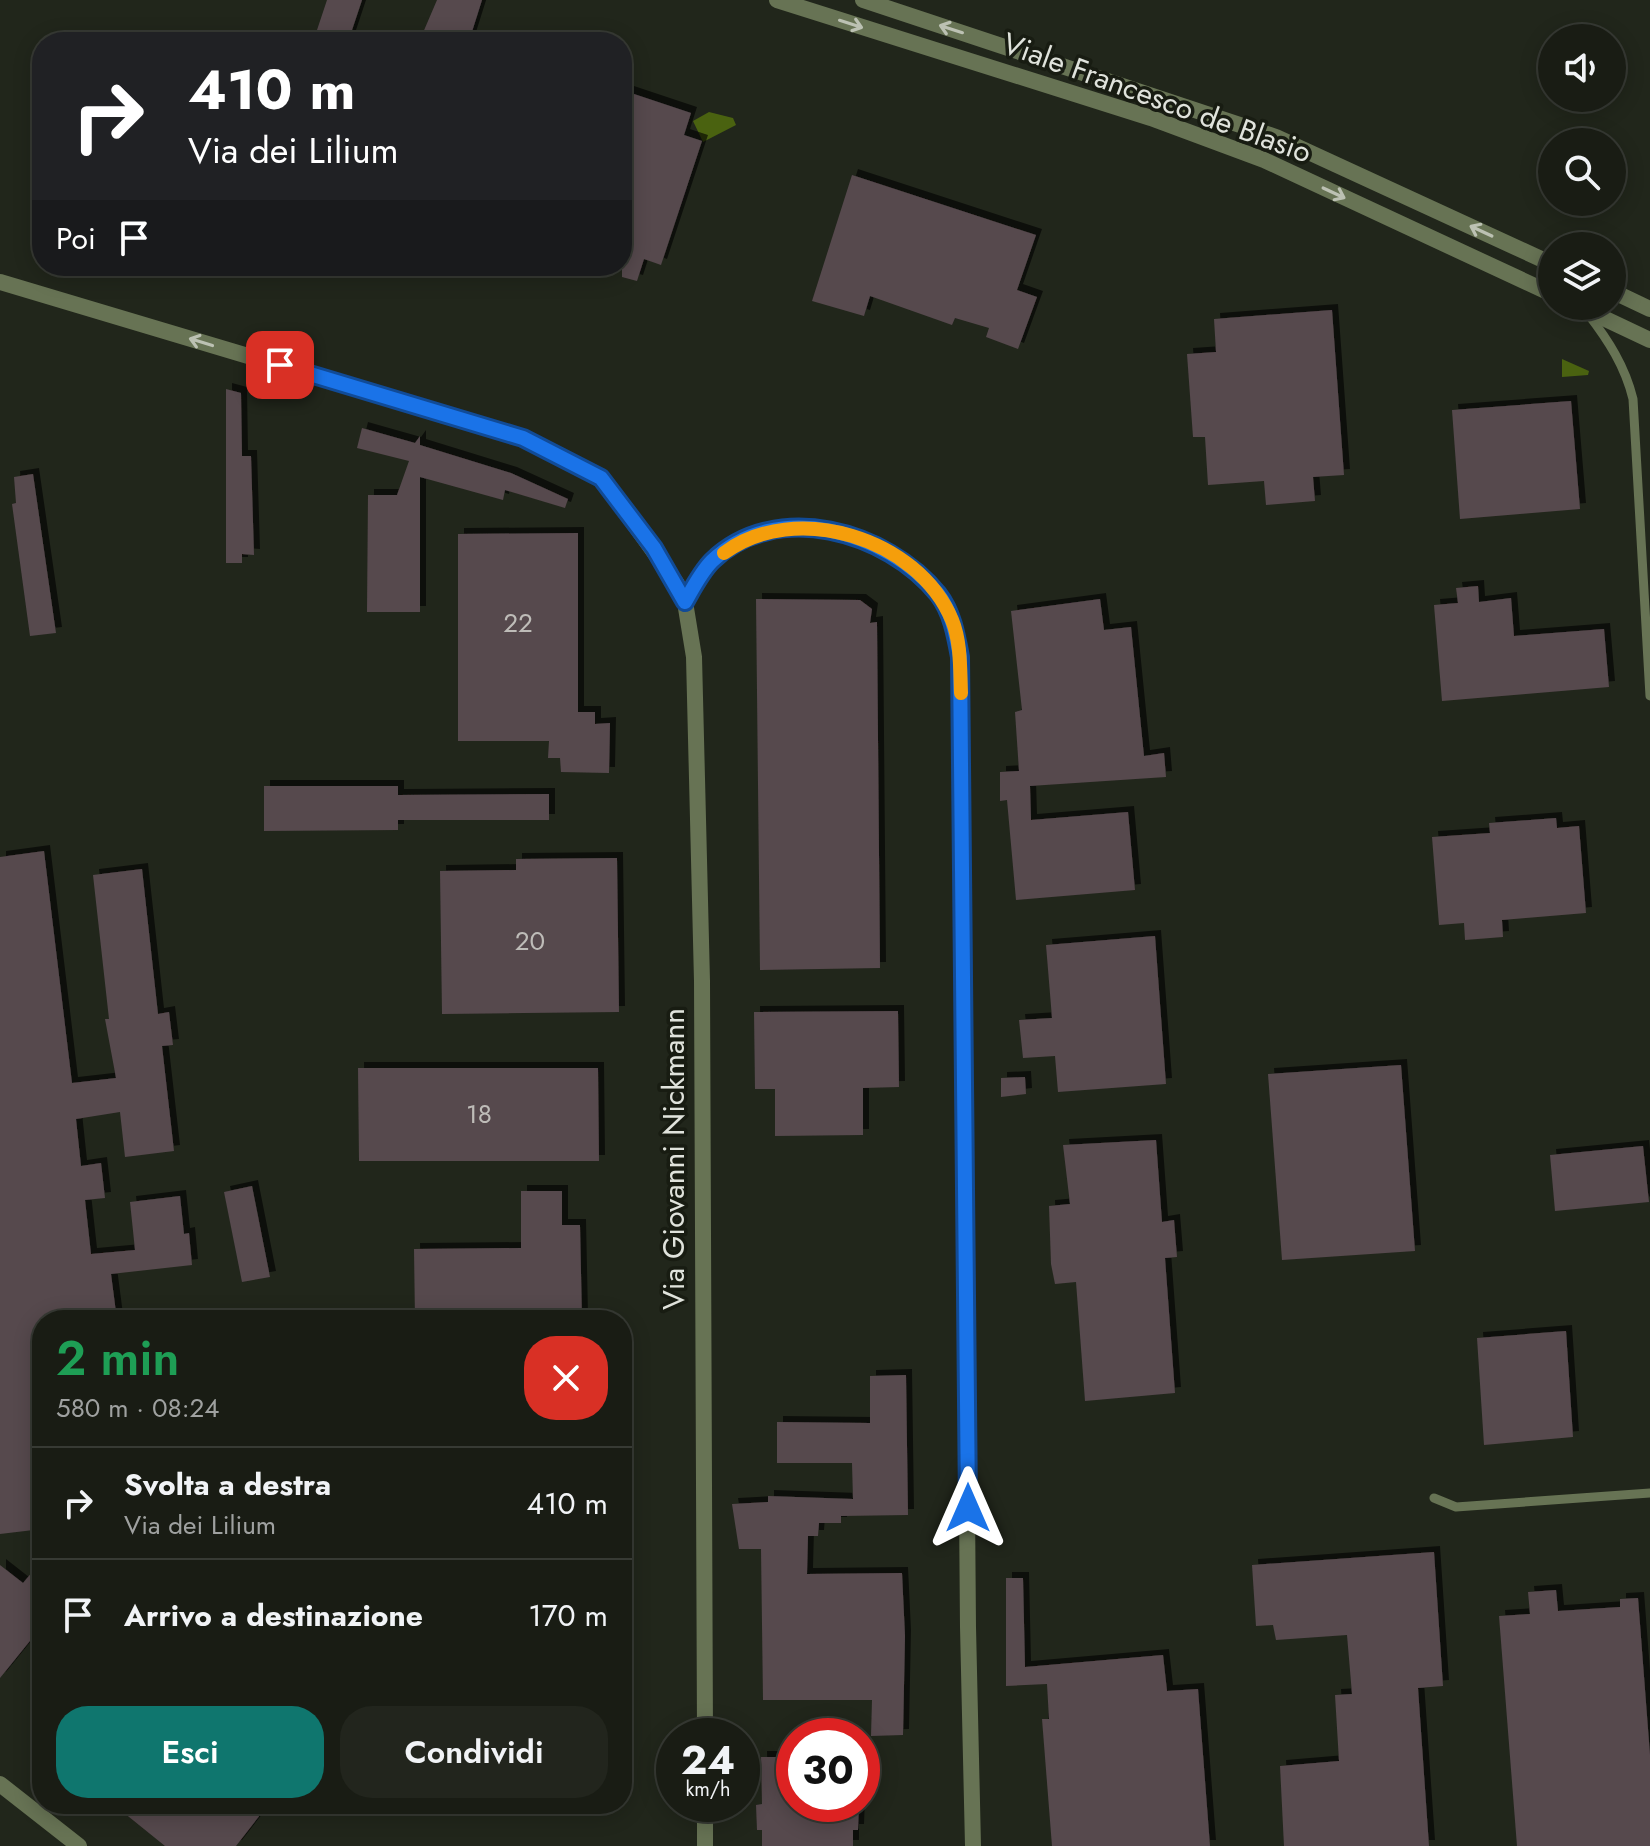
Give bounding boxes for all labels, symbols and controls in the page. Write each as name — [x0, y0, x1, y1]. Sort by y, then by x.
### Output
one-way arrow — [839, 17, 864, 32]
one-way arrow — [939, 21, 964, 36]
street label: Viale Francesco de Blasio — [997, 22, 1318, 173]
map controls — [1538, 24, 1626, 320]
button: sound — [1538, 24, 1626, 112]
text: 410 m — [188, 49, 355, 130]
icon: right — [56, 64, 160, 168]
text: Via dei Lilium — [188, 124, 399, 176]
button: search — [1538, 128, 1626, 216]
one-way arrow — [1322, 186, 1346, 201]
icon: arrive — [112, 216, 156, 260]
text: Poi — [56, 217, 96, 260]
one-way arrow — [1469, 223, 1493, 238]
button: layers — [1538, 232, 1626, 320]
pin — [246, 331, 314, 399]
one-way arrow — [189, 334, 215, 349]
icon: arrive — [258, 343, 302, 387]
house number: 22 — [503, 604, 533, 642]
house number: 20 — [515, 922, 545, 960]
street label: Via Giovanni Nickmann — [652, 1008, 695, 1310]
house number: 18 — [466, 1095, 492, 1133]
text: 2 min — [56, 1324, 179, 1393]
button: close — [524, 1336, 608, 1420]
text: 580 m · 08:24 — [56, 1389, 220, 1427]
text: Svolta a destra — [124, 1463, 331, 1506]
position arrow — [926, 1466, 1010, 1550]
icon: right — [56, 1481, 100, 1525]
text: 410 m — [527, 1482, 608, 1525]
text: Via dei Lilium — [124, 1506, 276, 1544]
icon: arrive — [56, 1593, 100, 1637]
text: Arrivo a destinazione — [124, 1594, 423, 1637]
text: 170 m — [528, 1594, 608, 1637]
button: Esci — [56, 1706, 324, 1798]
button: Condividi — [340, 1706, 608, 1798]
speed limit sign: 30 — [776, 1718, 880, 1822]
text: 24 — [681, 1731, 735, 1789]
text: km/h — [685, 1775, 731, 1804]

